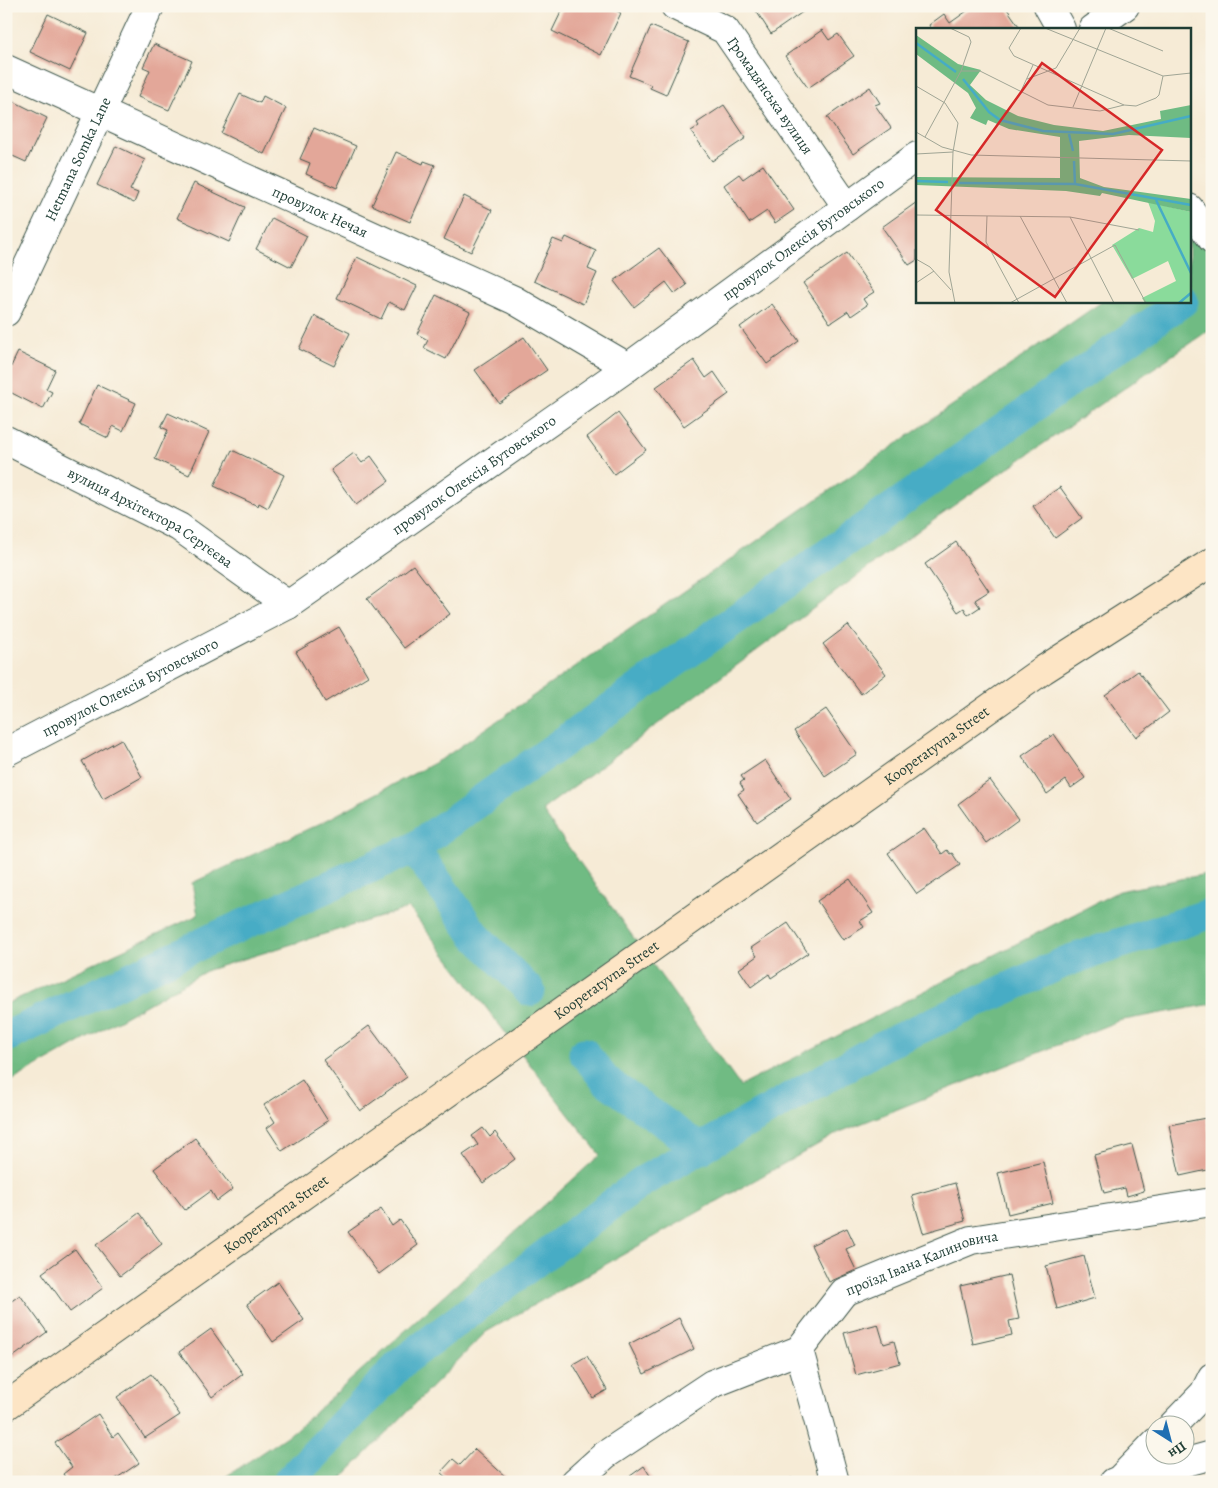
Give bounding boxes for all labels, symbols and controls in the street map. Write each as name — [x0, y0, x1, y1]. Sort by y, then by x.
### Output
inset map — [916, 28, 1190, 302]
street label: Громадянська вулиця — [722, 33, 818, 158]
street label: Hetmana Somka Lane — [40, 94, 116, 224]
street label: провулок Олексія Бутовського — [718, 173, 888, 305]
street label: провулок Нечая — [269, 181, 371, 242]
street label: провулок Олексія Бутовського — [388, 410, 560, 539]
street label: вулиця Архітектора Сергєєва — [64, 463, 237, 572]
street label: провулок Олексія Бутовського — [39, 633, 222, 741]
street label: Kooperatyvna Street — [880, 701, 993, 790]
street label: Kooperatyvna Street — [550, 936, 663, 1024]
street label: Kooperatyvna Street — [219, 1170, 333, 1259]
street label: проїзд Івана Калиновича — [842, 1226, 999, 1300]
north arrow — [1146, 1416, 1196, 1466]
text: Пн — [1164, 1437, 1190, 1463]

